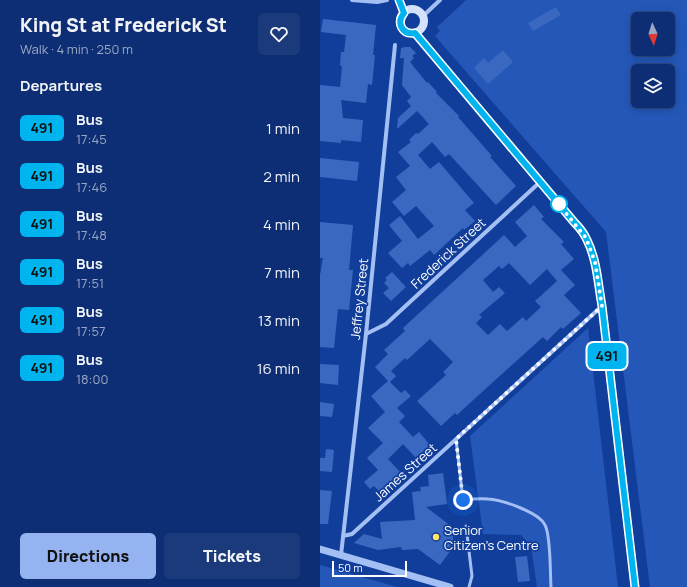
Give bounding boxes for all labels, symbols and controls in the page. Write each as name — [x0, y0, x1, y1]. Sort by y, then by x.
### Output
text: King St at Frederick St — [20, 12, 227, 38]
north arrow — [631, 12, 675, 56]
map controls — [631, 12, 675, 108]
button: heart — [258, 13, 300, 55]
text: Walk · 4 min · 250 m — [20, 40, 133, 58]
button: layers — [631, 64, 675, 108]
text: Departures — [20, 75, 102, 96]
text: Bus — [76, 109, 103, 130]
text: 491 — [30, 118, 54, 137]
text: 1 min — [266, 118, 300, 139]
text: 17:45 — [76, 130, 107, 148]
text: Bus — [76, 157, 103, 178]
text: 491 — [30, 166, 54, 185]
text: 2 min — [263, 166, 300, 187]
text: 17:46 — [76, 178, 107, 196]
unlabelled marker — [550, 195, 568, 213]
text: Bus — [76, 205, 103, 226]
text: 491 — [30, 214, 54, 233]
text: 4 min — [263, 214, 300, 235]
street label: Frederick Street — [407, 214, 489, 292]
text: 17:48 — [76, 226, 107, 244]
text: Bus — [76, 253, 103, 274]
street label: Jeffrey Street — [346, 257, 372, 341]
text: 491 — [30, 262, 54, 281]
text: 7 min — [264, 262, 300, 283]
text: 17:51 — [76, 274, 104, 292]
text: Bus — [76, 301, 103, 322]
text: 491 — [30, 310, 54, 329]
text: 13 min — [258, 310, 300, 331]
text: 17:57 — [76, 322, 106, 340]
line badge: 491 — [584, 343, 630, 369]
text: 491 — [595, 346, 619, 365]
text: Bus — [76, 349, 103, 370]
text: 491 — [30, 358, 54, 377]
text: 16 min — [257, 358, 300, 379]
text: 18:00 — [76, 370, 108, 388]
street label: James Street — [369, 439, 441, 505]
your location — [453, 490, 473, 510]
place label: Senior Citizen's Centre — [444, 521, 539, 554]
marker: Senior Citizen's Centre — [431, 532, 441, 542]
button: Directions — [20, 533, 156, 579]
button: Tickets — [164, 533, 300, 579]
scale bar — [332, 559, 407, 578]
text: 50 m — [338, 560, 363, 575]

